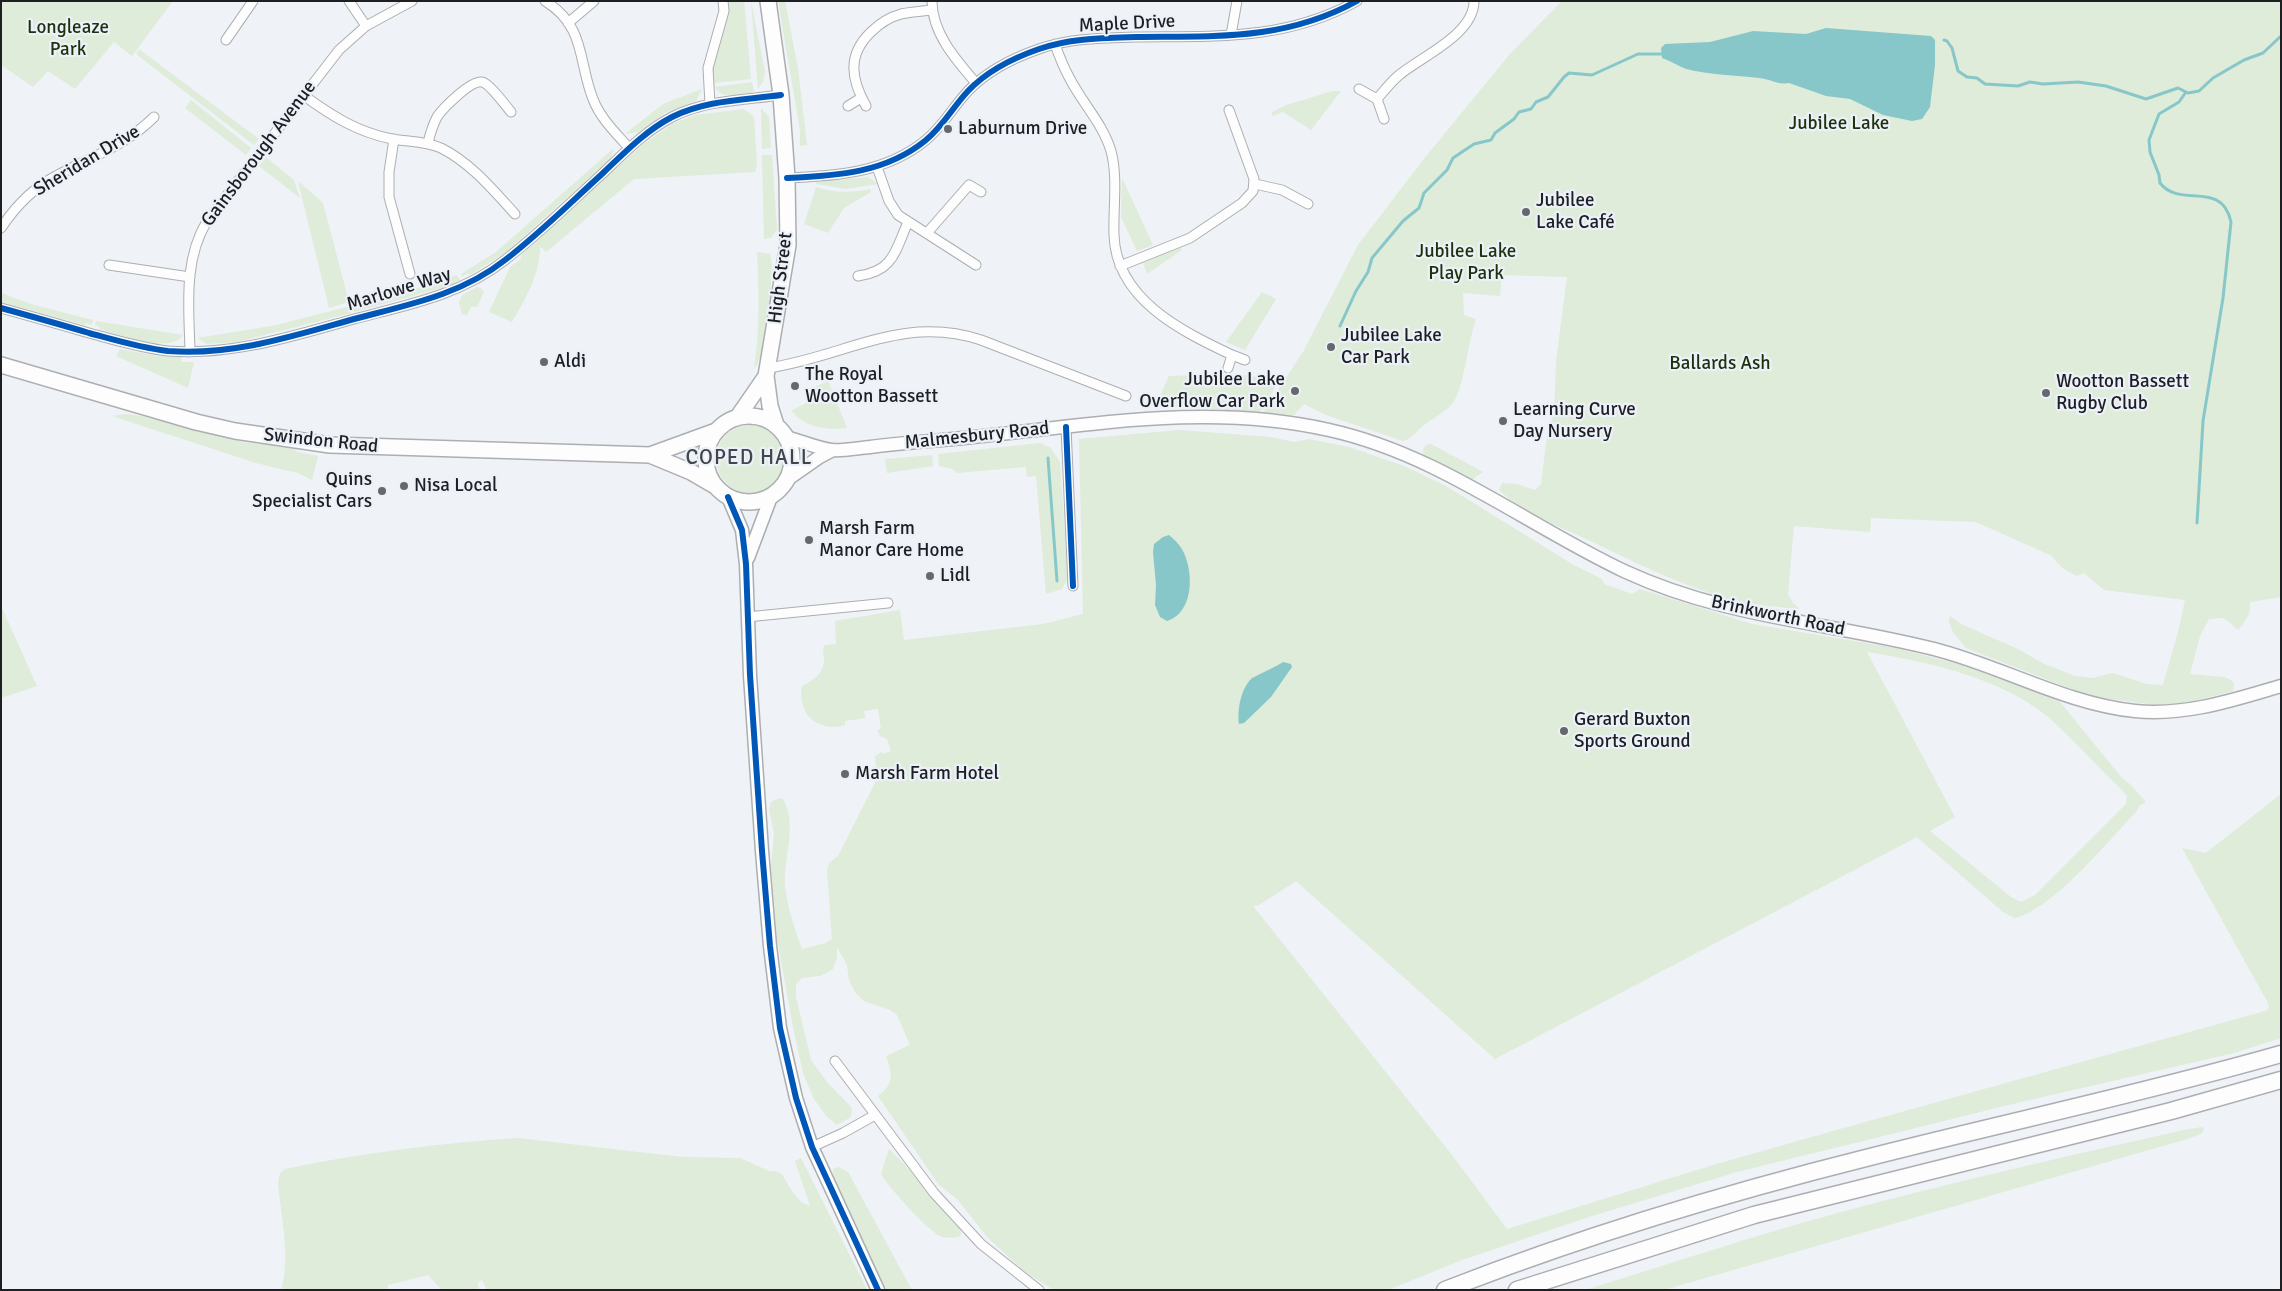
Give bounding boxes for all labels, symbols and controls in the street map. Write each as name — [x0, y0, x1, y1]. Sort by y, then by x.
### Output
street label: Maple Drive — [1078, 10, 1176, 38]
park label: Longleaze Park — [27, 17, 109, 61]
street label: Gainsborough Avenue — [197, 77, 321, 231]
park label: Jubilee Lake — [1789, 113, 1889, 135]
place label: Laburnum Drive — [958, 118, 1087, 140]
street label: Sheridan Drive — [30, 120, 144, 202]
marker: Laburnum Drive — [942, 123, 954, 135]
place label: Jubilee Lake Café — [1536, 190, 1615, 234]
marker: Jubilee Lake Café — [1520, 206, 1532, 218]
street label: High Street — [764, 231, 798, 325]
park label: Jubilee Lake Play Park — [1416, 241, 1516, 285]
street label: Marlowe Way — [344, 263, 454, 317]
place label: Jubilee Lake Car Park — [1341, 325, 1442, 369]
marker: Jubilee Lake Car Park — [1325, 341, 1337, 353]
place label: Aldi — [554, 351, 586, 373]
park label: Ballards Ash — [1669, 353, 1771, 375]
marker: Aldi — [538, 356, 550, 368]
place label: The Royal Wootton Bassett — [805, 364, 938, 408]
place label: Jubilee Lake Overflow Car Park — [1139, 369, 1285, 413]
place label: Wootton Bassett Rugby Club — [2056, 371, 2189, 415]
marker: The Royal Wootton Bassett — [789, 380, 801, 392]
marker: Jubilee Lake Overflow Car Park — [1289, 385, 1301, 397]
marker: Wootton Bassett Rugby Club — [2040, 387, 2052, 399]
place label: Learning Curve Day Nursery — [1513, 399, 1636, 443]
marker: Learning Curve Day Nursery — [1497, 415, 1509, 427]
street label: Malmesbury Road — [904, 417, 1050, 455]
street label: Swindon Road — [263, 424, 379, 458]
district label: COPED HALL — [684, 445, 814, 471]
place label: Quins Specialist Cars — [252, 469, 372, 513]
place label: Nisa Local — [414, 475, 498, 497]
marker: Nisa Local — [398, 480, 410, 492]
marker: Quins Specialist Cars — [376, 485, 388, 497]
place label: Marsh Farm Manor Care Home — [819, 518, 964, 562]
marker: Marsh Farm Manor Care Home — [803, 534, 815, 546]
place label: Lidl — [940, 565, 970, 587]
marker: Lidl — [924, 570, 936, 582]
street label: Brinkworth Road — [1709, 591, 1847, 641]
place label: Gerard Buxton Sports Ground — [1574, 709, 1691, 753]
marker: Gerard Buxton Sports Ground — [1558, 725, 1570, 737]
place label: Marsh Farm Hotel — [855, 763, 999, 785]
marker: Marsh Farm Hotel — [839, 768, 851, 780]

